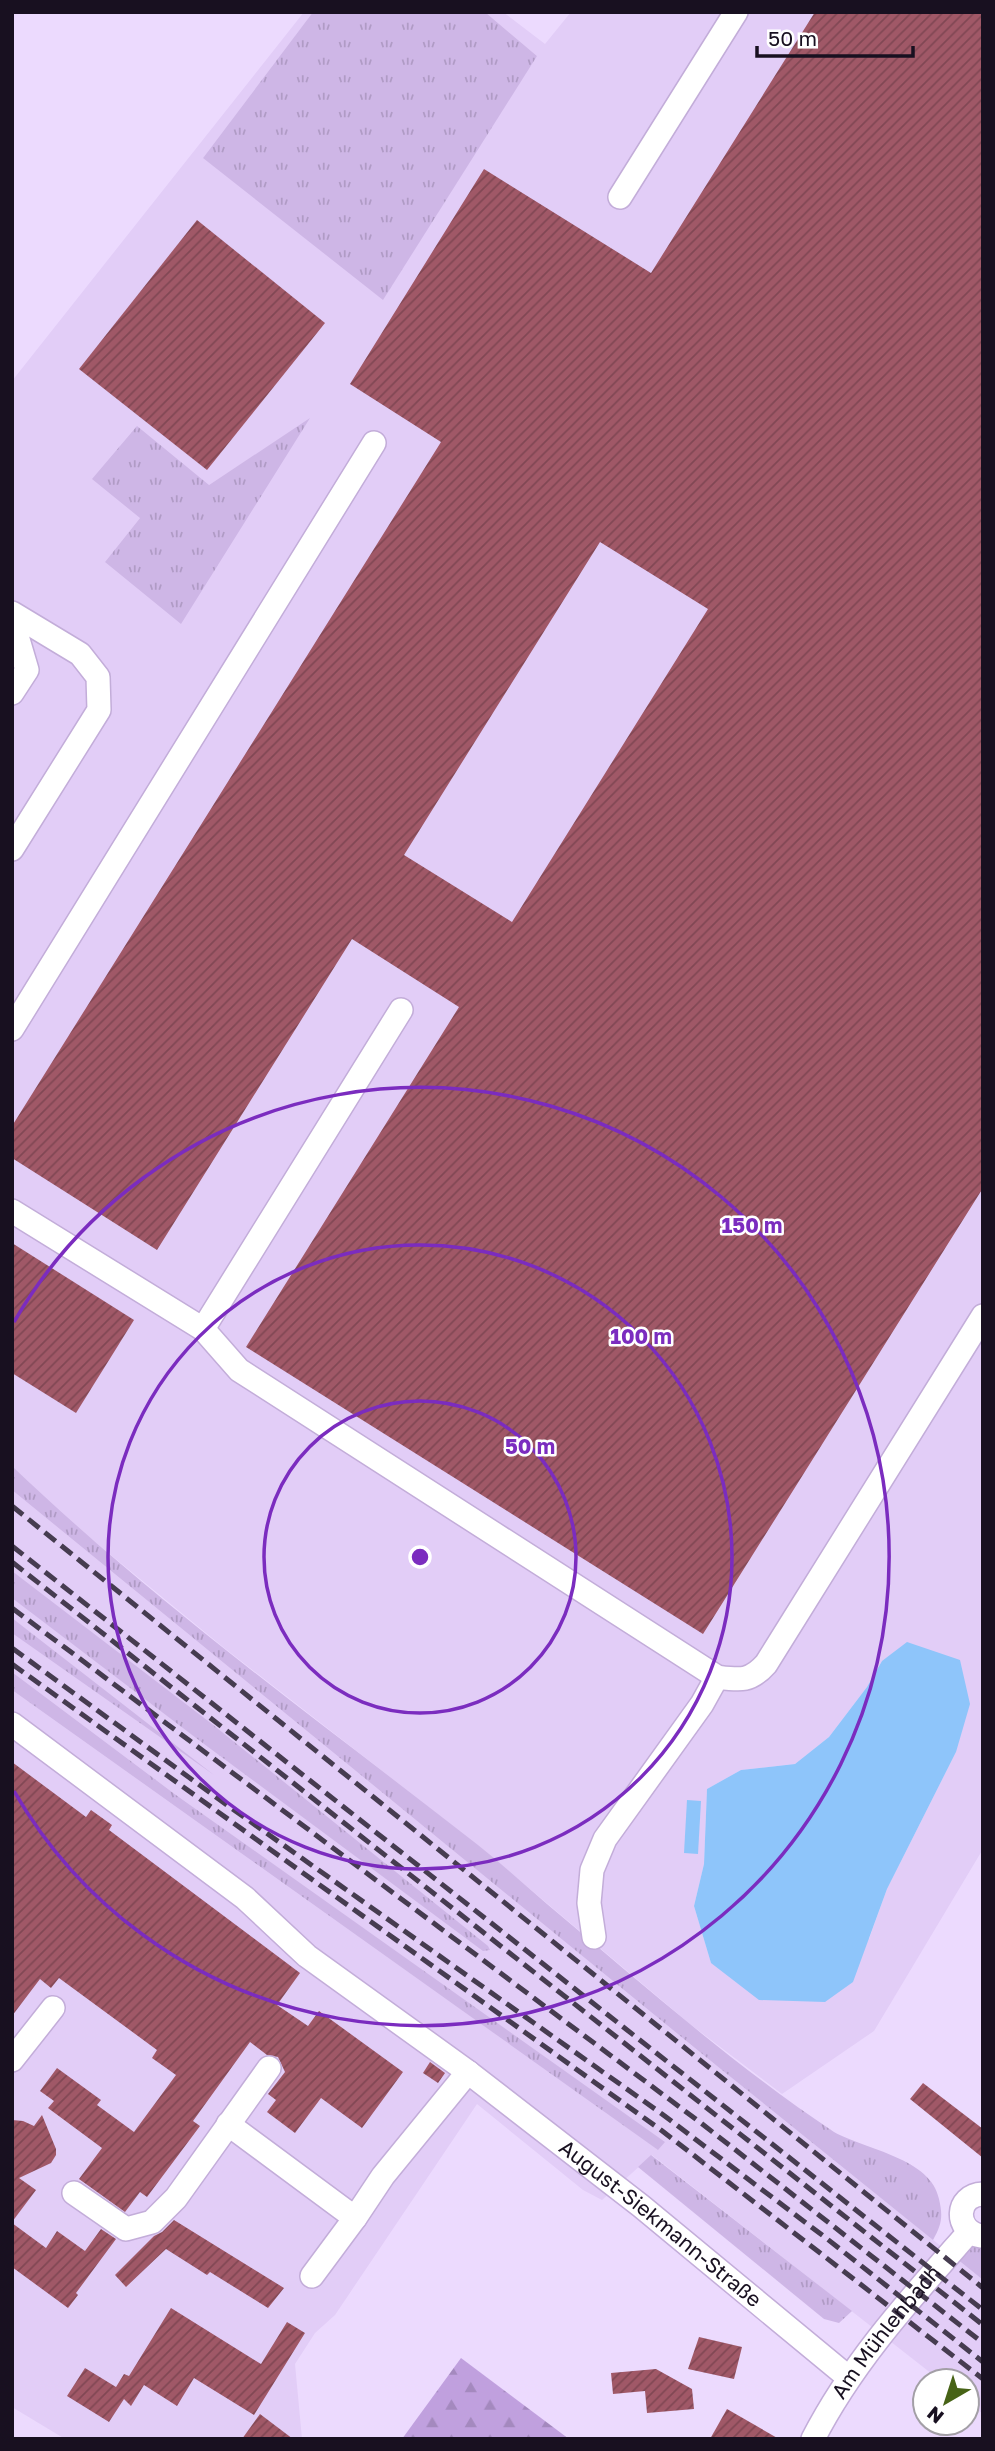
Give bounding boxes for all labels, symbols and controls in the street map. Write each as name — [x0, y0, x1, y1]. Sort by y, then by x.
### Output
scale bar — [757, 14, 913, 58]
text: 50 m — [768, 25, 817, 51]
text: 150 m — [722, 1212, 782, 1238]
text: 100 m — [610, 1323, 672, 1349]
text: 50 m — [505, 1433, 555, 1459]
centre of rings — [408, 1545, 432, 1569]
street label: August-Siekmann-Straße — [555, 2134, 767, 2312]
street label: Am Mühlenbach — [825, 2259, 946, 2403]
north arrow — [911, 2367, 981, 2437]
text: N — [922, 2402, 948, 2429]

